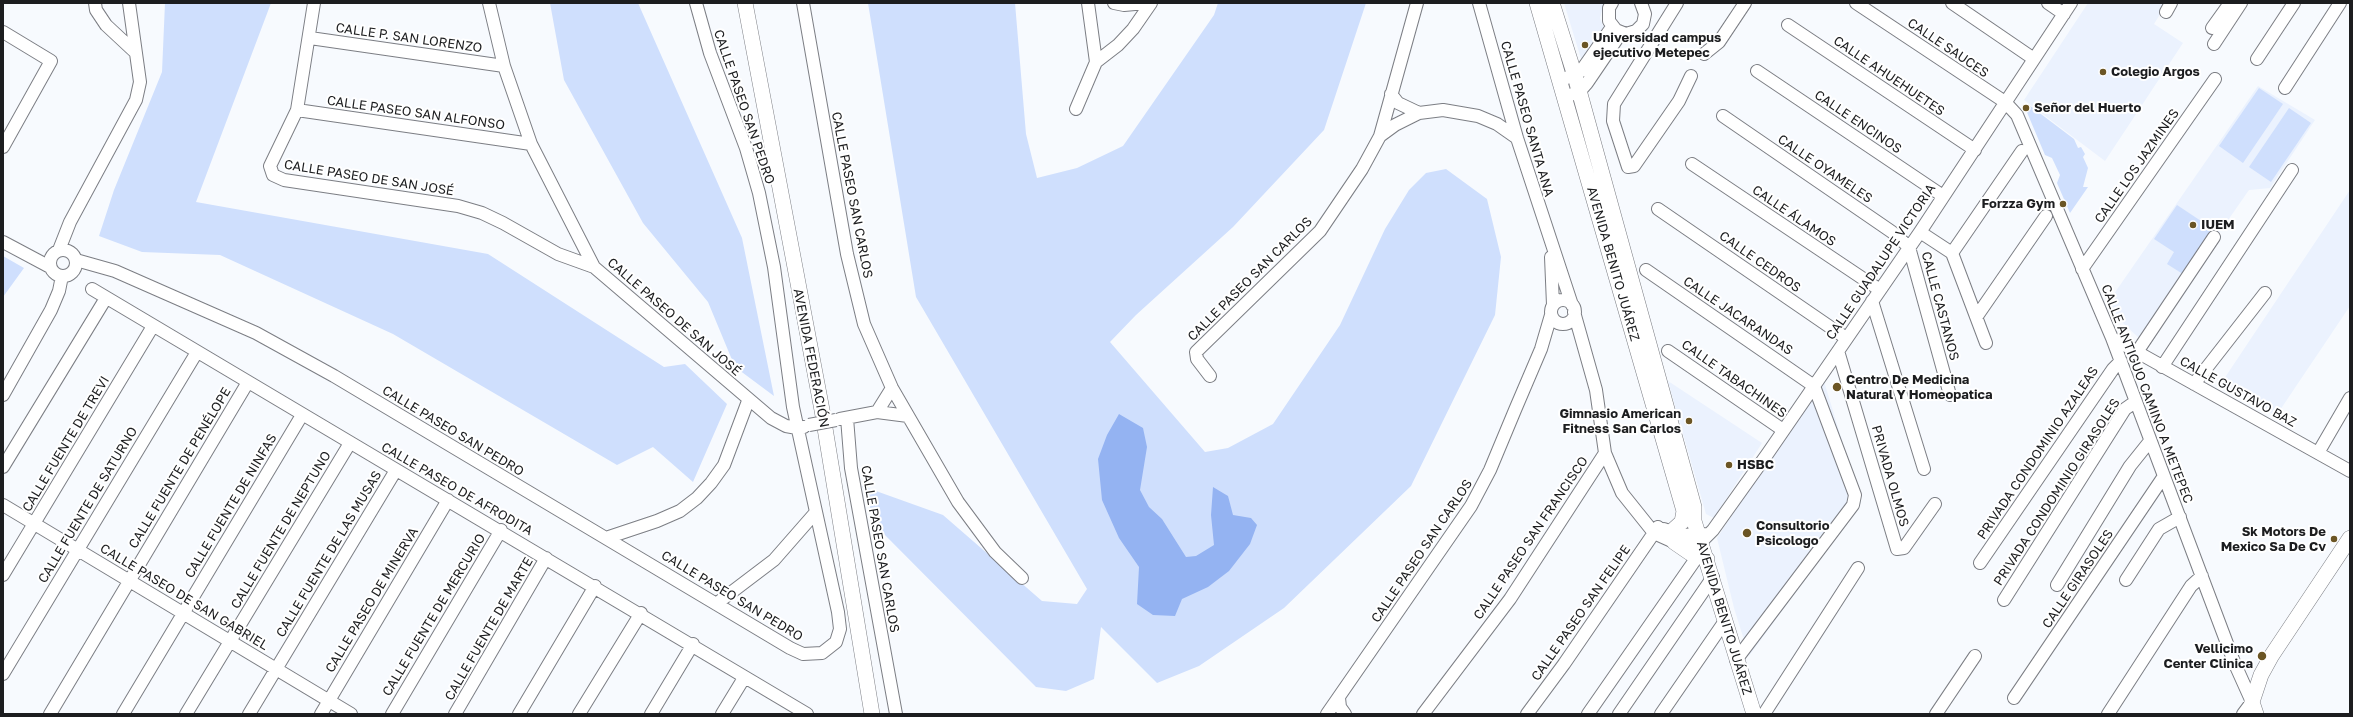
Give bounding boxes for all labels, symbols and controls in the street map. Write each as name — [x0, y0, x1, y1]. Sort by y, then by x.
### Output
street label: CALLE SAUCES — [1905, 15, 1991, 81]
street label: CALLE P. SAN LORENZO — [335, 20, 483, 56]
street label: CALLE PASEO SAN PEDRO — [710, 28, 778, 186]
place label: Universidad campus ejecutivo Metepec — [1593, 30, 1721, 61]
street label: CALLE AHUEHUETES — [1830, 33, 1948, 119]
street label: CALLE PASEO SANTA ANA — [1497, 39, 1557, 199]
marker: Universidad campus ejecutivo Metepec — [1580, 40, 1590, 50]
place label: Colegio Argos — [2111, 64, 2200, 80]
marker: Colegio Argos — [2098, 67, 2108, 77]
street label: CALLE ENCINOS — [1811, 87, 1905, 157]
street label: CALLE PASEO SAN ALFONSO — [326, 93, 506, 133]
place label: Señor del Huerto — [2034, 100, 2141, 116]
marker: Señor del Huerto — [2021, 103, 2031, 113]
street label: CALLE LOS JAZMINES — [2092, 106, 2182, 226]
street label: CALLE PASEO SAN CARLOS — [828, 110, 876, 280]
street label: CALLE OYAMELES — [1775, 131, 1875, 207]
street label: CALLE PASEO DE SAN JOSÉ — [283, 157, 455, 199]
street label: CALLE GUADALUPE VICTORIA — [1823, 181, 1939, 343]
street label: CALLE ÁLAMOS — [1749, 182, 1839, 250]
street label: AVENIDA BENITO JUÁREZ — [1583, 185, 1643, 343]
place label: Forzza Gym — [1981, 196, 2055, 212]
marker: Forzza Gym — [2058, 199, 2068, 209]
street label: CALLE PASEO SAN CARLOS — [1185, 214, 1315, 344]
place label: IUEM — [2201, 217, 2235, 233]
marker: IUEM — [2188, 220, 2198, 230]
street label: CALLE CEDROS — [1716, 228, 1804, 296]
street label: CALLE CASTANOS — [1918, 250, 1962, 362]
street label: CALLE PASEO DE SAN JOSÉ — [604, 255, 744, 379]
street label: CALLE JACARANDAS — [1680, 273, 1796, 359]
street label: CALLE ANTIGUO CAMINO A METEPEC — [2098, 282, 2196, 506]
street label: AVENIDA FEDERACIÓN — [790, 287, 832, 429]
street label: CALLE TABACHINES — [1678, 337, 1790, 421]
street label: CALLE GUSTAVO BAZ — [2177, 353, 2299, 431]
street label: PRIVADA CONDOMINIO AZALEAS — [1974, 364, 2102, 542]
place label: Centro De Medicina Natural Y Homeopatica — [1846, 372, 1993, 403]
street label: CALLE FUENTE DE TREVI — [19, 373, 113, 515]
marker: Centro De Medicina Natural Y Homeopatica — [1831, 381, 1843, 393]
street label: CALLE PASEO SAN PEDRO — [379, 382, 527, 480]
street label: CALLE FUENTE DE PENÉLOPE — [126, 385, 234, 551]
street label: PRIVADA CONDOMINIO GIRASOLES — [1991, 396, 2123, 588]
place label: Gimnasio American Fitness San Carlos — [1559, 406, 1681, 437]
marker: Gimnasio American Fitness San Carlos — [1684, 416, 1694, 426]
street label: CALLE FUENTE DE SATURNO — [35, 424, 141, 586]
street label: PRIVADA OLMOS — [1868, 424, 1912, 528]
street label: CALLE FUENTE DE NINFAS — [182, 431, 280, 581]
street label: CALLE PASEO DE AFRODITA — [378, 439, 536, 539]
street label: CALLE FUENTE DE NEPTUNO — [228, 448, 334, 612]
street label: CALLE PASEO SAN FRANCISCO — [1470, 454, 1592, 622]
place label: HSBC — [1737, 457, 1774, 473]
marker: HSBC — [1724, 460, 1734, 470]
street label: CALLE PASEO SAN CARLOS — [858, 464, 902, 634]
street label: CALLE FUENTE DE LAS MUSAS — [273, 468, 385, 640]
street label: CALLE PASEO SAN CARLOS — [1368, 476, 1476, 626]
place label: Consultorio Psicologo — [1756, 518, 1829, 549]
place label: Sk Motors De Mexico Sa De Cv — [2221, 524, 2326, 555]
street label: CALLE PASEO DE MINERVA — [322, 525, 422, 675]
marker: Consultorio Psicologo — [1741, 527, 1753, 539]
street label: CALLE GIRASOLES — [2039, 527, 2117, 631]
street label: CALLE FUENTE DE MERCURIO — [379, 531, 489, 699]
marker: Sk Motors De Mexico Sa De Cv — [2329, 534, 2339, 544]
street label: AVENIDA BENITO JUÁREZ — [1693, 539, 1755, 697]
street label: CALLE PASEO DE SAN GABRIEL — [97, 541, 271, 653]
street label: CALLE PASEO SAN FELIPE — [1528, 542, 1634, 684]
street label: CALLE PASEO SAN PEDRO — [658, 547, 806, 645]
street label: CALLE FUENTE DE MARTE — [442, 555, 536, 703]
place label: Vellicimo Center Clinica — [2163, 641, 2253, 672]
marker: Vellicimo Center Clinica — [2256, 650, 2268, 662]

